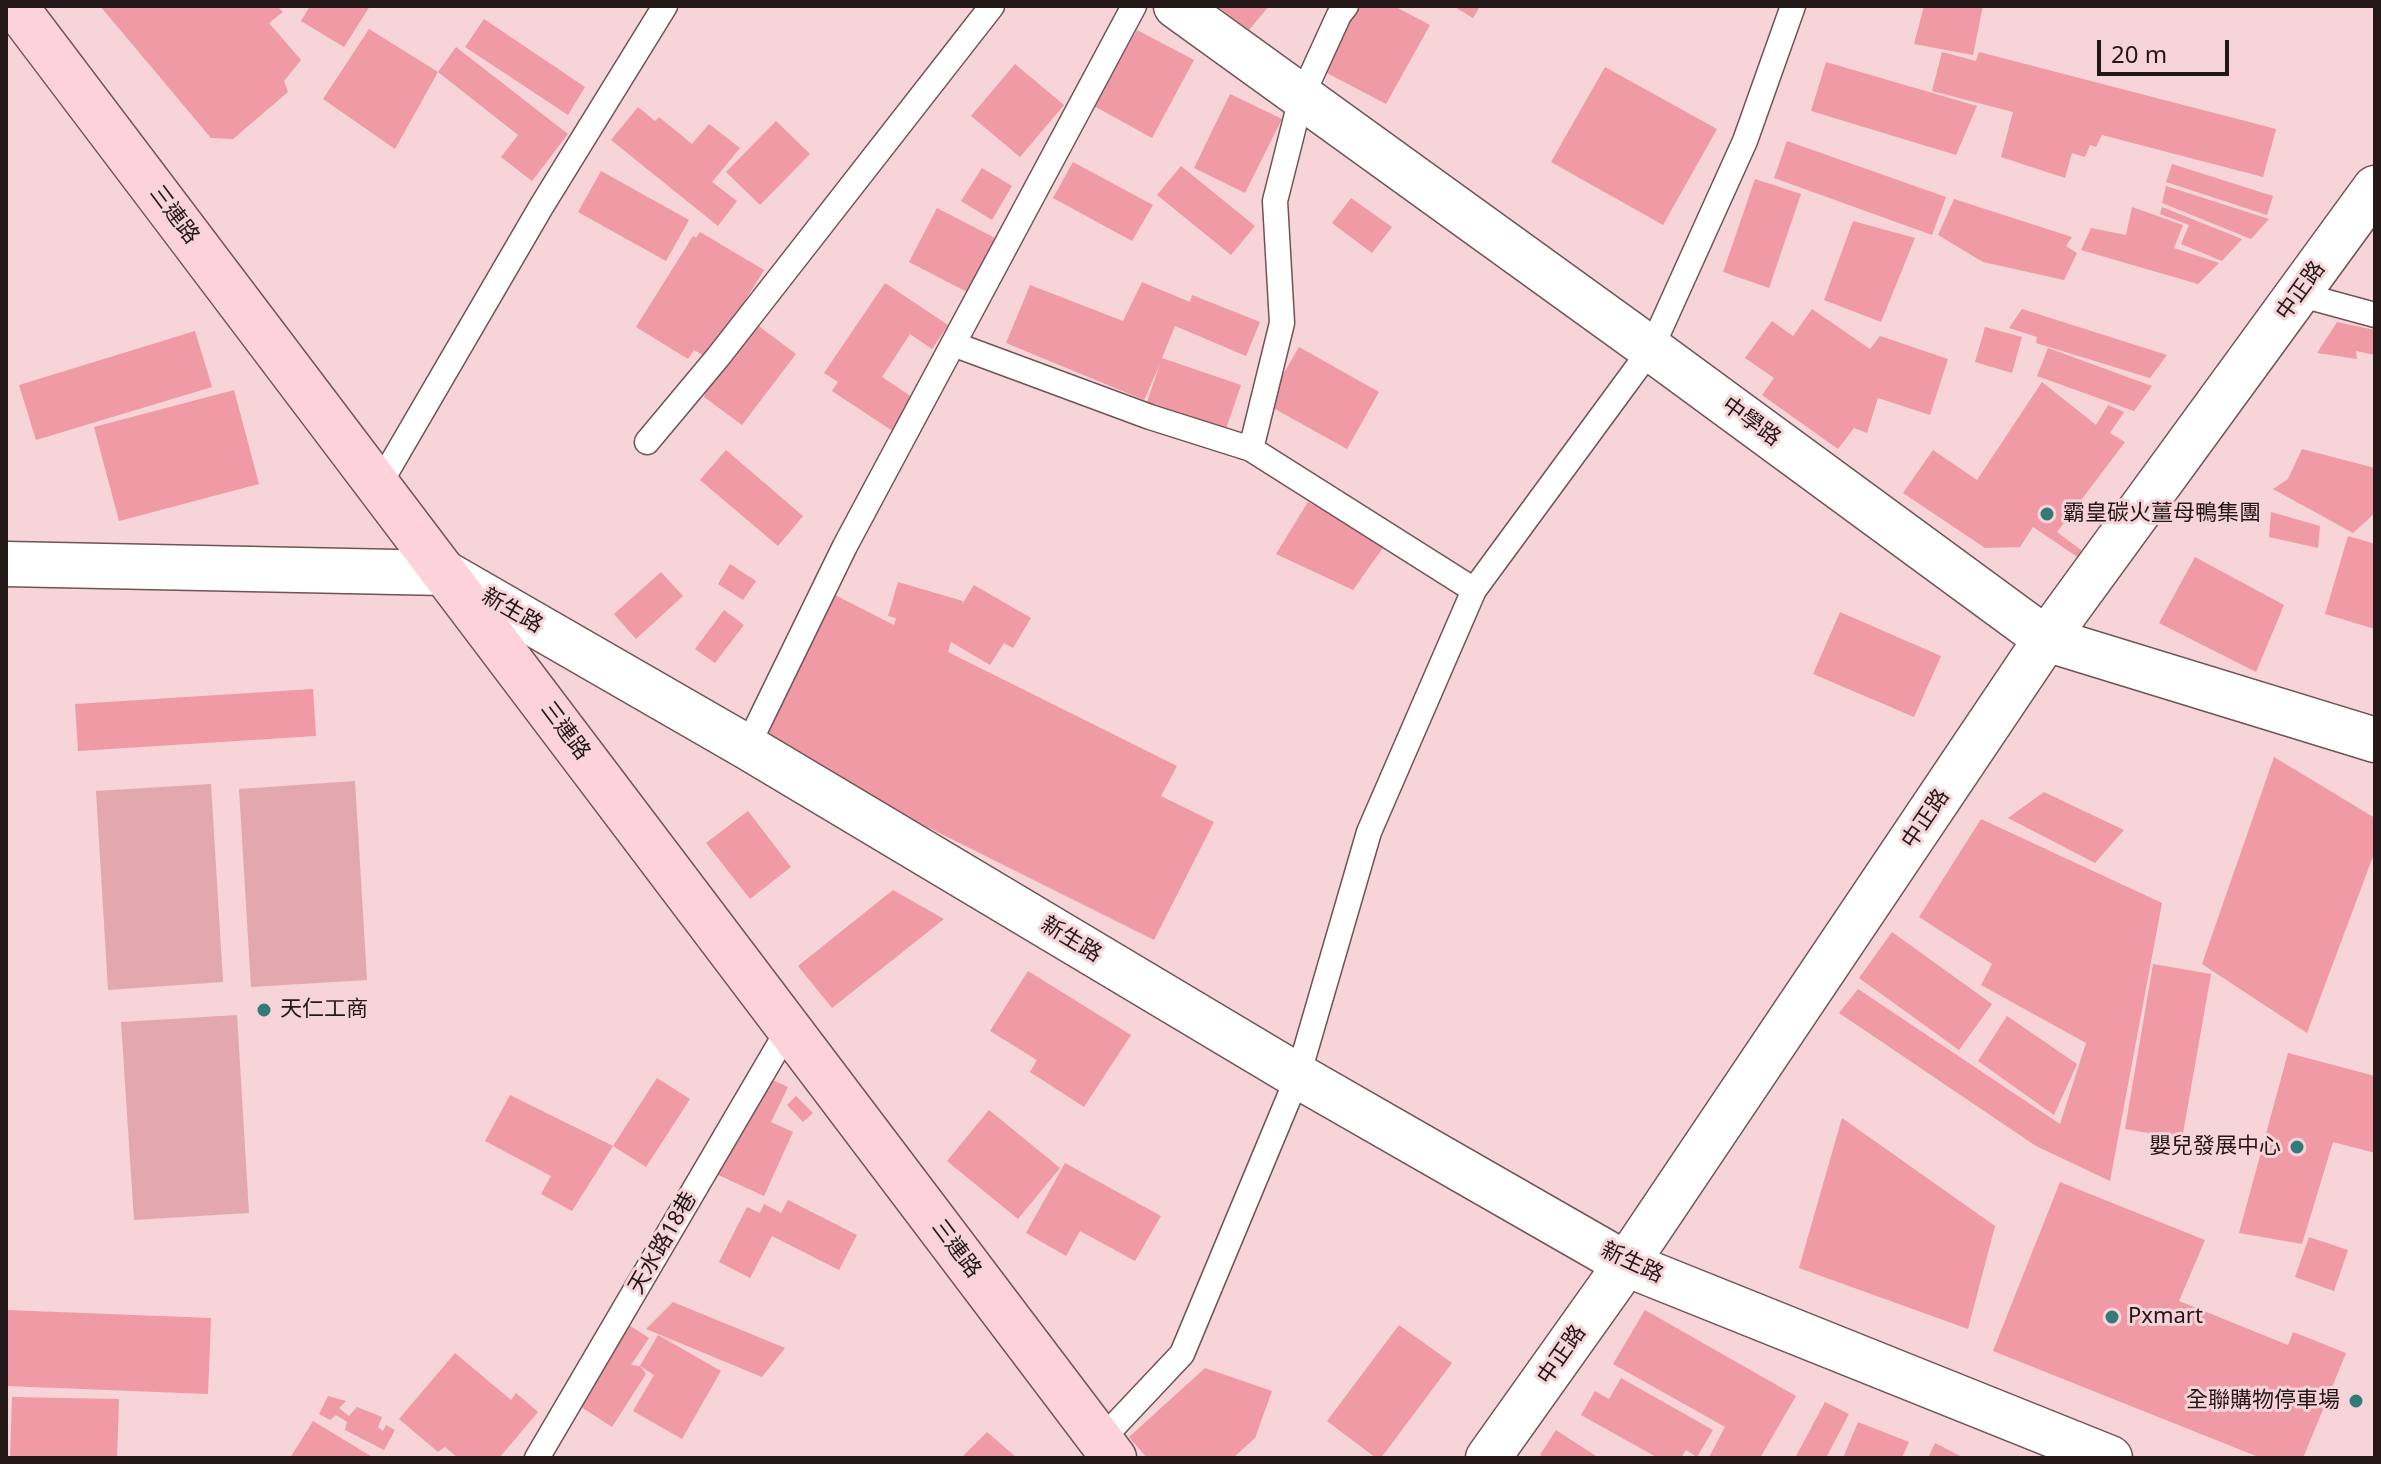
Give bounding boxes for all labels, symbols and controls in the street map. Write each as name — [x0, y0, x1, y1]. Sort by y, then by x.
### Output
scale bar — [2101, 24, 2233, 74]
text: 20 m — [2111, 37, 2167, 70]
street label: 三連路 — [144, 181, 204, 249]
street label: 中正路 — [2271, 257, 2331, 325]
street label: 中學路 — [1717, 392, 1785, 452]
place label: 霸皇碳火薑母鴨集團 — [2063, 501, 2261, 527]
marker: 霸皇碳火薑母鴨集團 — [2038, 505, 2056, 523]
street label: 新生路 — [477, 583, 547, 639]
street label: 三連路 — [535, 697, 595, 765]
street label: 中正路 — [1897, 784, 1955, 854]
street label: 新生路 — [1036, 912, 1106, 968]
place label: 天仁工商 — [280, 997, 368, 1023]
marker: 天仁工商 — [255, 1001, 273, 1019]
place label: 嬰兒發展中心 — [2149, 1134, 2281, 1160]
marker: 嬰兒發展中心 — [2288, 1138, 2306, 1156]
street label: 天水路18巷 — [623, 1187, 703, 1299]
street label: 三連路 — [926, 1215, 986, 1283]
street label: 新生路 — [1597, 1237, 1667, 1289]
place label: Pxmart — [2128, 1304, 2203, 1330]
marker: Pxmart — [2103, 1308, 2121, 1326]
street label: 中正路 — [1532, 1320, 1592, 1390]
place label: 全聯購物停車場 — [2186, 1388, 2340, 1414]
marker: 全聯購物停車場 — [2347, 1392, 2365, 1410]

